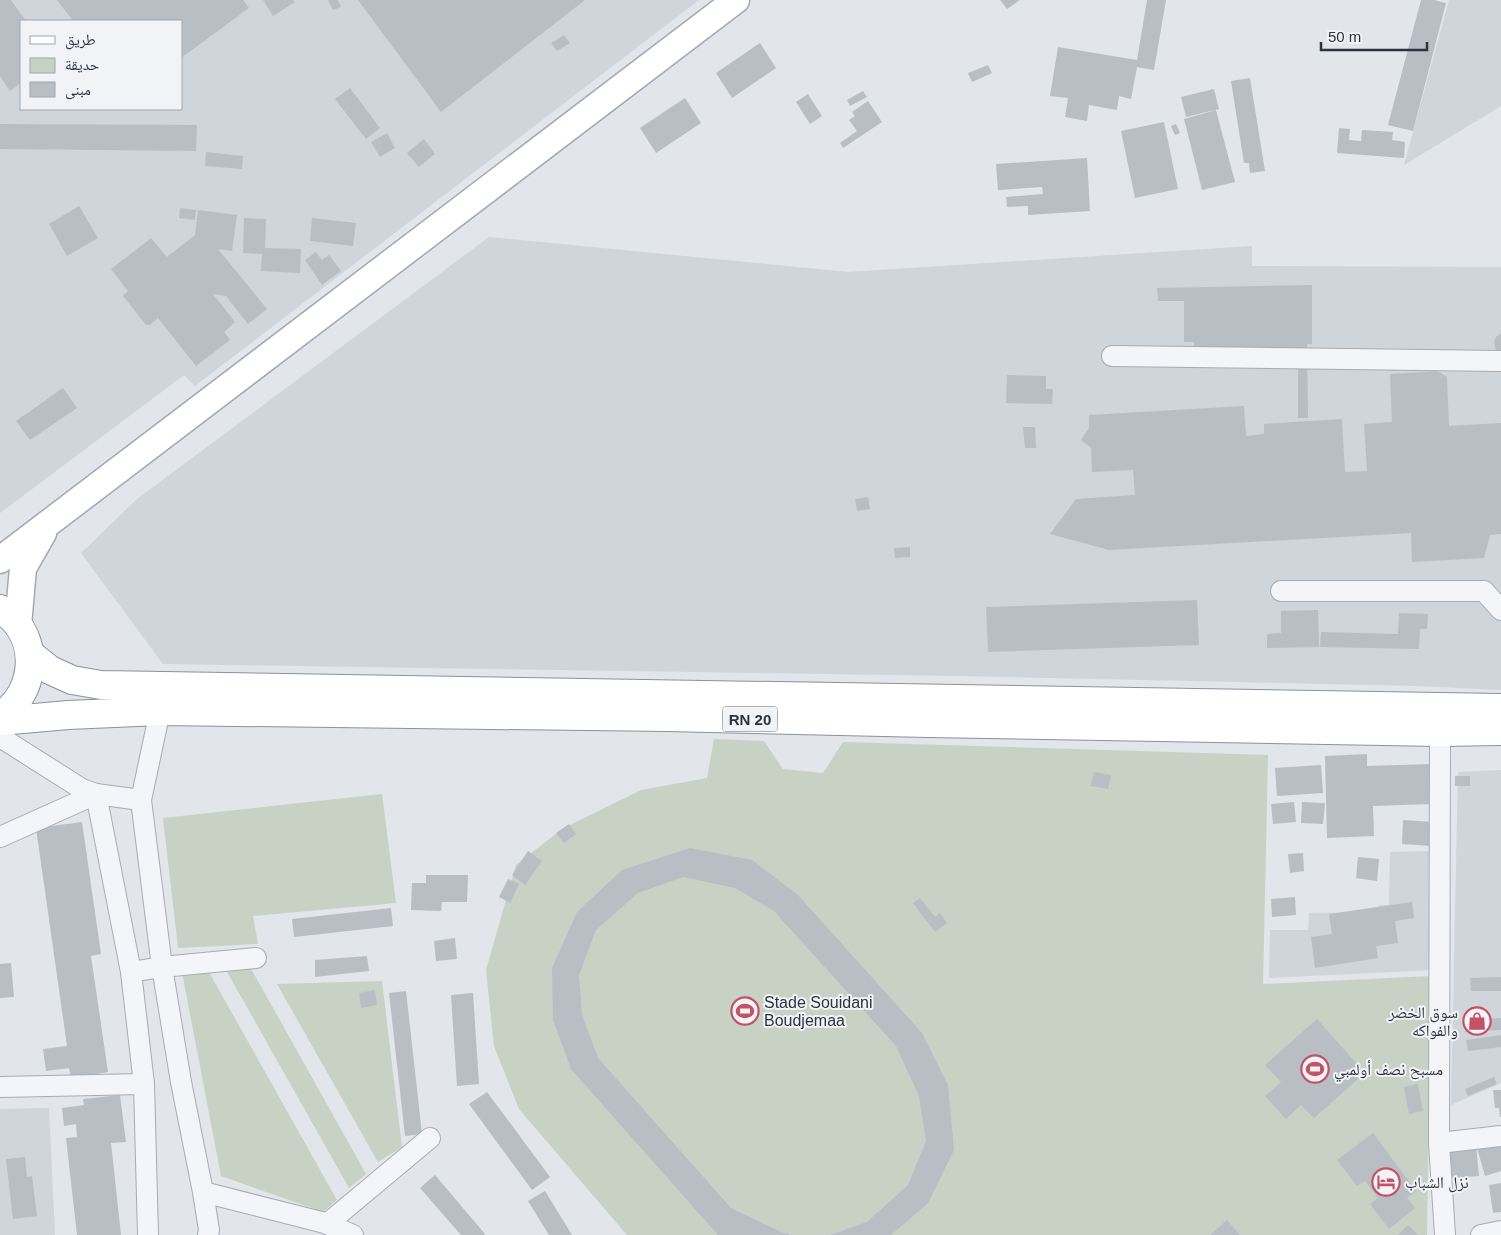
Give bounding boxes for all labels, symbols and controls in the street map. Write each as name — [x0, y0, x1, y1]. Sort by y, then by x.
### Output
legend — [20, 20, 182, 110]
scale bar — [1321, 20, 1427, 52]
text: 50 m — [1328, 28, 1361, 45]
text: طريق — [65, 31, 96, 50]
text: حديقة — [65, 56, 100, 73]
text: مبنى — [65, 81, 91, 100]
road number: RN 20 — [722, 706, 778, 732]
place label: Stade Souidani Boudjemaa — [764, 994, 873, 1029]
sports icon: Stade Souidani Boudjemaa — [730, 996, 760, 1026]
place label: سوق الخضر والفواكه — [1387, 1004, 1458, 1040]
shop icon: سوق الخضر والفواكه — [1462, 1006, 1492, 1036]
sports icon: مسبح نصف أولمبي — [1300, 1054, 1330, 1084]
place label: مسبح نصف أولمبي — [1334, 1060, 1443, 1082]
hotel icon: نزل الشباب — [1371, 1167, 1401, 1197]
place label: نزل الشباب — [1405, 1174, 1469, 1193]

